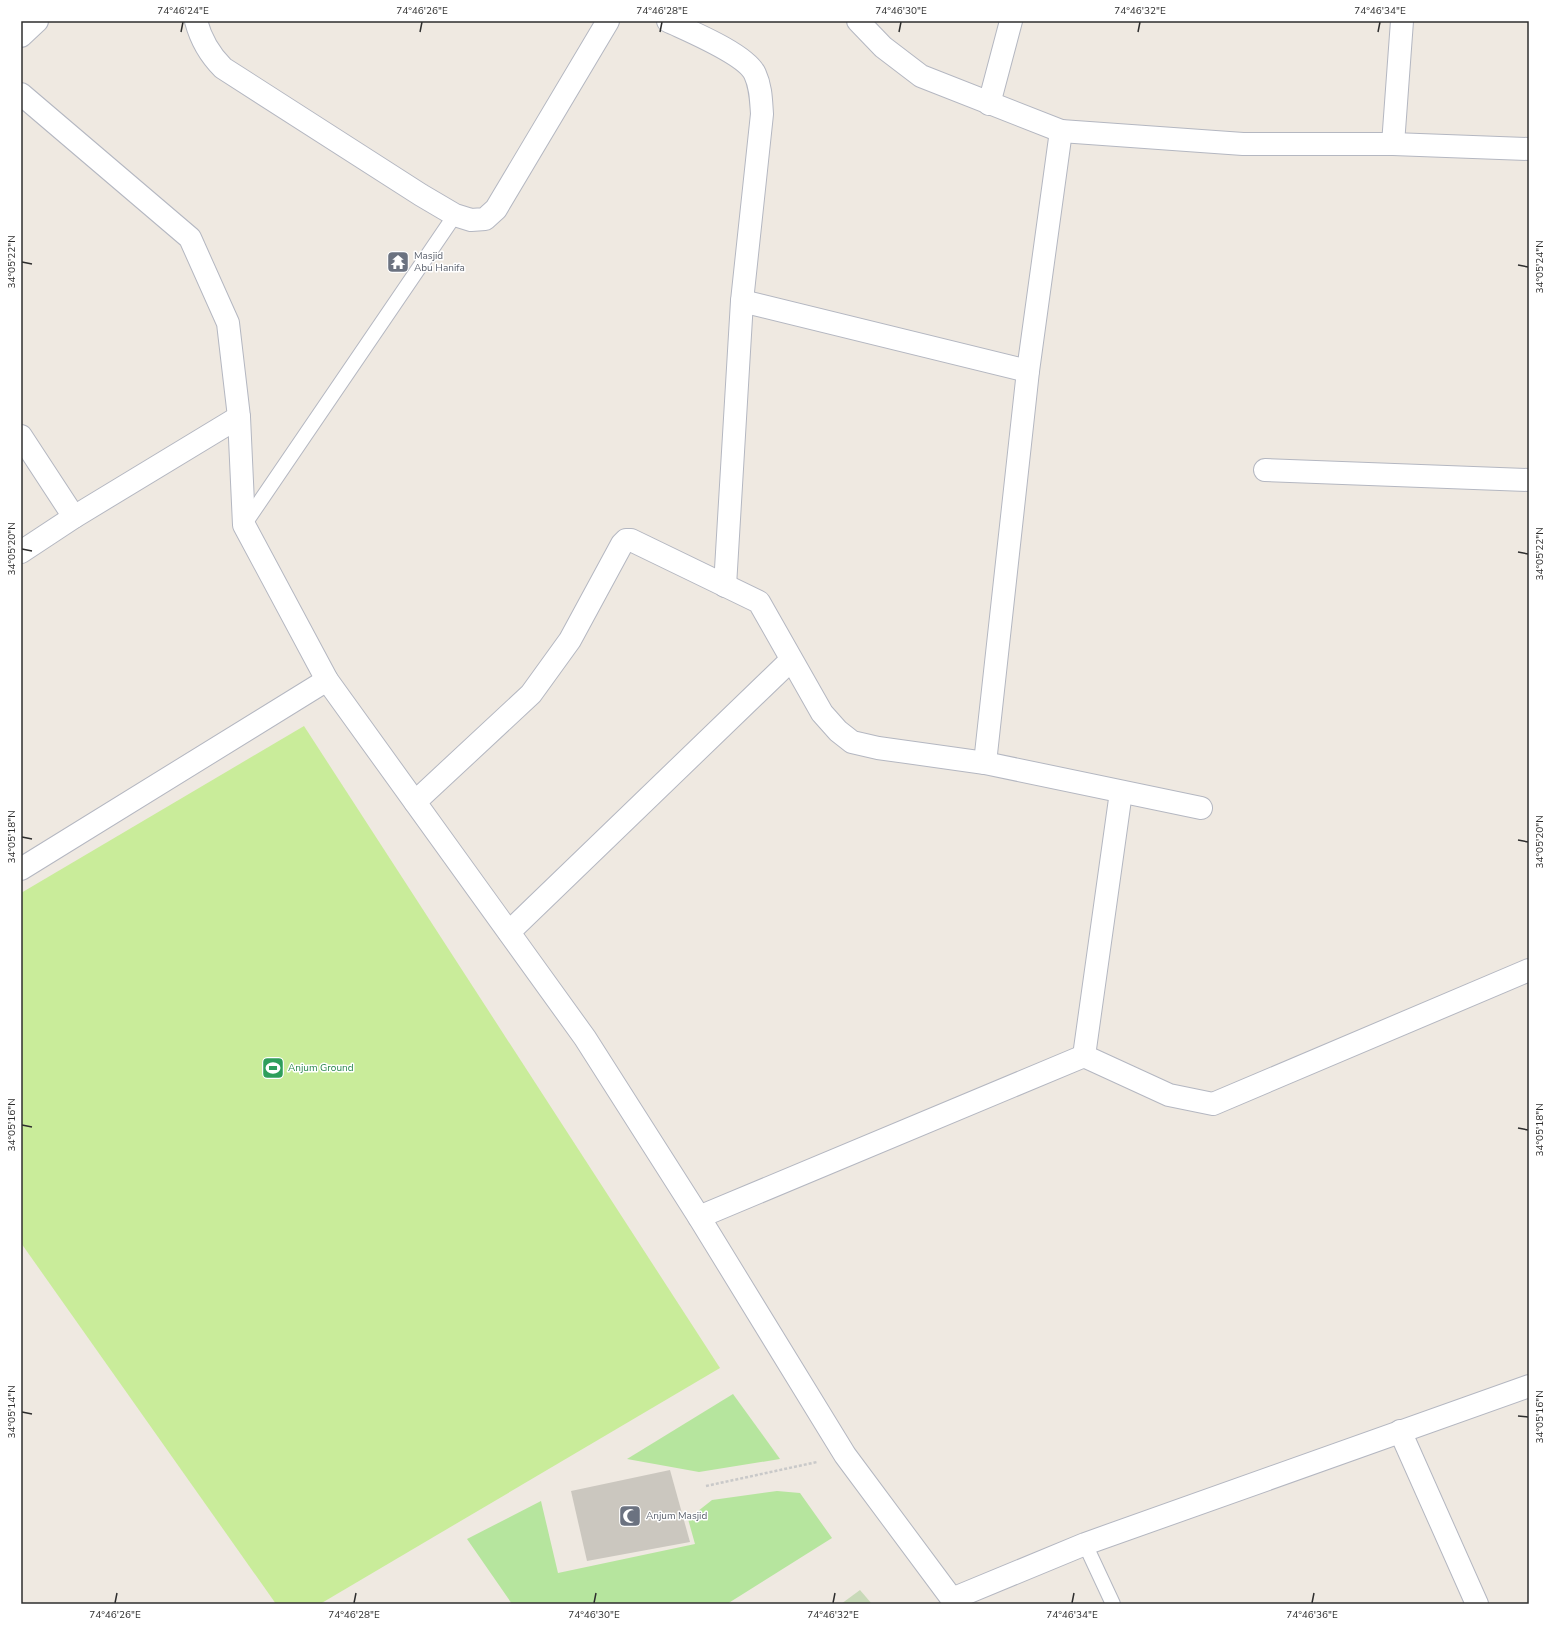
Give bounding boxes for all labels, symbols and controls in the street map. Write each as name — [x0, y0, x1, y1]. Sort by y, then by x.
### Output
text: 74°46'24"E — [157, 4, 209, 18]
text: 74°46'26"E — [396, 4, 448, 18]
text: 74°46'28"E — [636, 4, 688, 18]
text: 74°46'30"E — [875, 4, 927, 18]
text: 74°46'32"E — [1114, 4, 1166, 18]
text: 74°46'34"E — [1354, 4, 1406, 18]
text: 34°05'22"N — [5, 235, 19, 289]
text: 34°05'24"N — [1533, 240, 1547, 294]
temple icon: Masjid Abu Hanifa — [385, 249, 411, 275]
place label: Masjid Abu Hanifa — [414, 249, 465, 275]
text: 34°05'20"N — [5, 522, 19, 576]
text: 34°05'22"N — [1533, 527, 1547, 581]
text: 34°05'18"N — [5, 810, 19, 864]
text: 34°05'20"N — [1533, 815, 1547, 869]
sports icon: Anjum Ground — [260, 1055, 286, 1081]
place label: Anjum Ground — [288, 1061, 354, 1075]
text: 34°05'16"N — [5, 1098, 19, 1152]
text: 34°05'18"N — [1533, 1103, 1547, 1157]
text: 34°05'14"N — [5, 1385, 19, 1439]
text: 34°05'16"N — [1533, 1390, 1547, 1444]
mosque icon: Anjum Masjid — [617, 1503, 643, 1529]
place label: Anjum Masjid — [646, 1509, 707, 1523]
text: 74°46'26"E — [89, 1608, 141, 1622]
text: 74°46'28"E — [328, 1608, 380, 1622]
text: 74°46'30"E — [568, 1608, 620, 1622]
text: 74°46'32"E — [807, 1608, 859, 1622]
text: 74°46'34"E — [1046, 1608, 1098, 1622]
text: 74°46'36"E — [1286, 1608, 1338, 1622]

